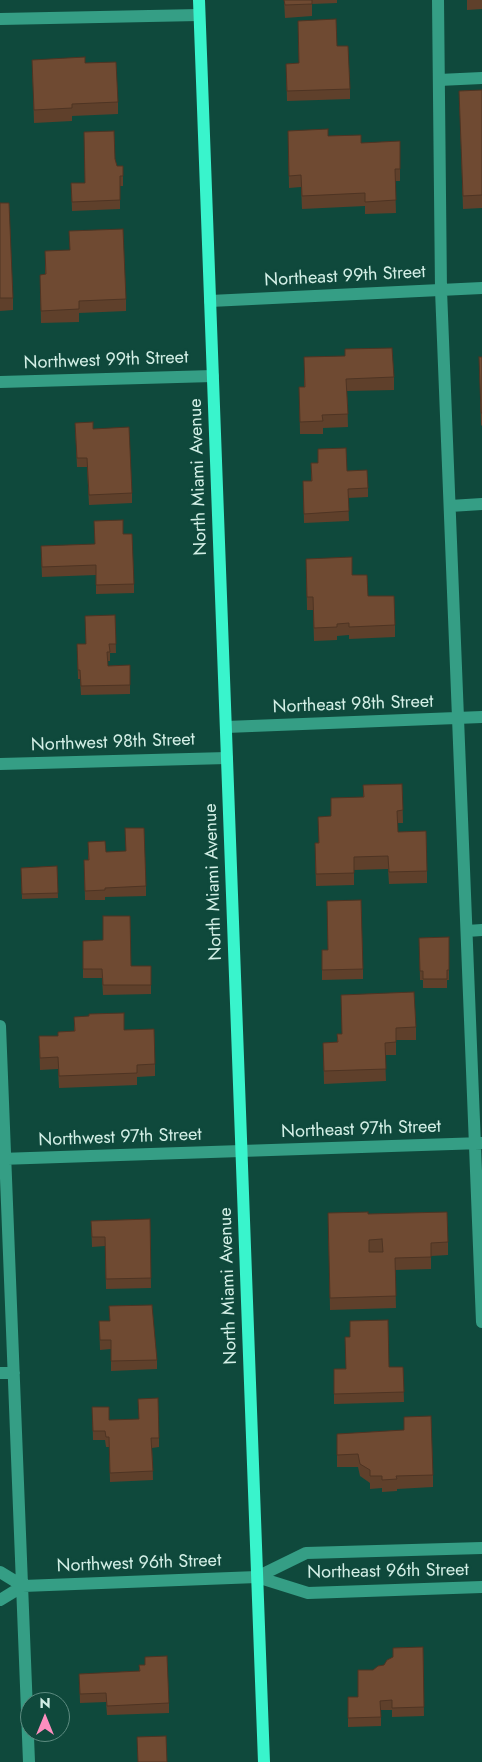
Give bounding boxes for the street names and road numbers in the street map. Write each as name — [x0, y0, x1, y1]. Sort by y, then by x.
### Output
street label: Northeast 99th Street — [264, 262, 426, 292]
street label: Northwest 99th Street — [23, 347, 189, 375]
street label: North Miami Avenue — [185, 398, 213, 556]
street label: Northeast 98th Street — [272, 691, 434, 719]
street label: Northwest 98th Street — [31, 729, 195, 757]
street label: North Miami Avenue — [200, 803, 228, 961]
street label: Northeast 97th Street — [281, 1116, 441, 1144]
street label: Northwest 97th Street — [38, 1124, 202, 1152]
street label: North Miami Avenue — [215, 1207, 243, 1365]
street label: Northwest 96th Street — [56, 1550, 222, 1578]
street label: Northeast 96th Street — [307, 1560, 469, 1584]

